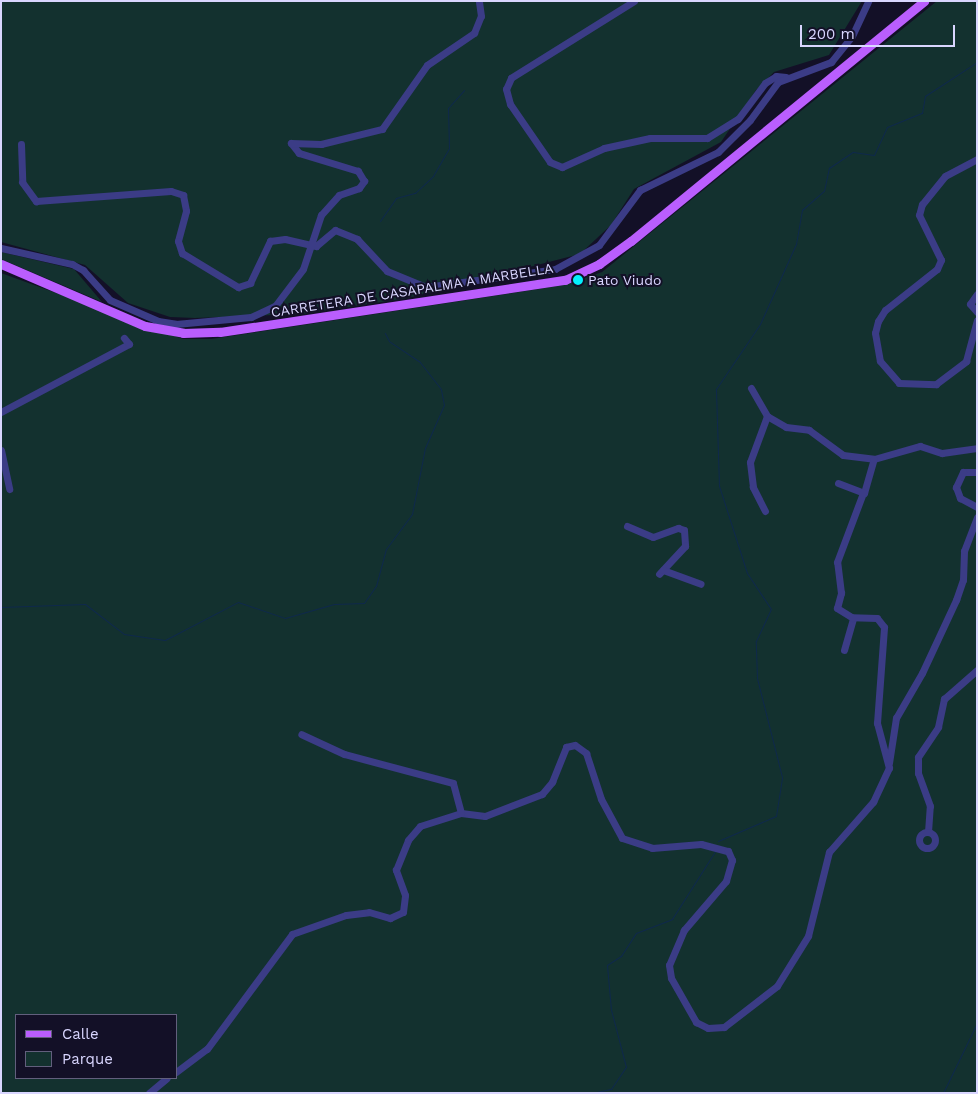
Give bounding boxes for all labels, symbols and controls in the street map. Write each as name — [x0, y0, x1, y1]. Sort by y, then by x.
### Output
scale bar — [803, 15, 958, 47]
text: 200 m — [808, 25, 855, 43]
street label: CARRETERA DE CASAPALMA A MARBELLA — [269, 259, 555, 321]
place label: Pato Viudo — [588, 272, 662, 288]
marker: Pato Viudo — [572, 274, 584, 286]
legend — [15, 1014, 178, 1079]
text: Calle — [62, 1025, 99, 1043]
text: Parque — [62, 1050, 113, 1068]

